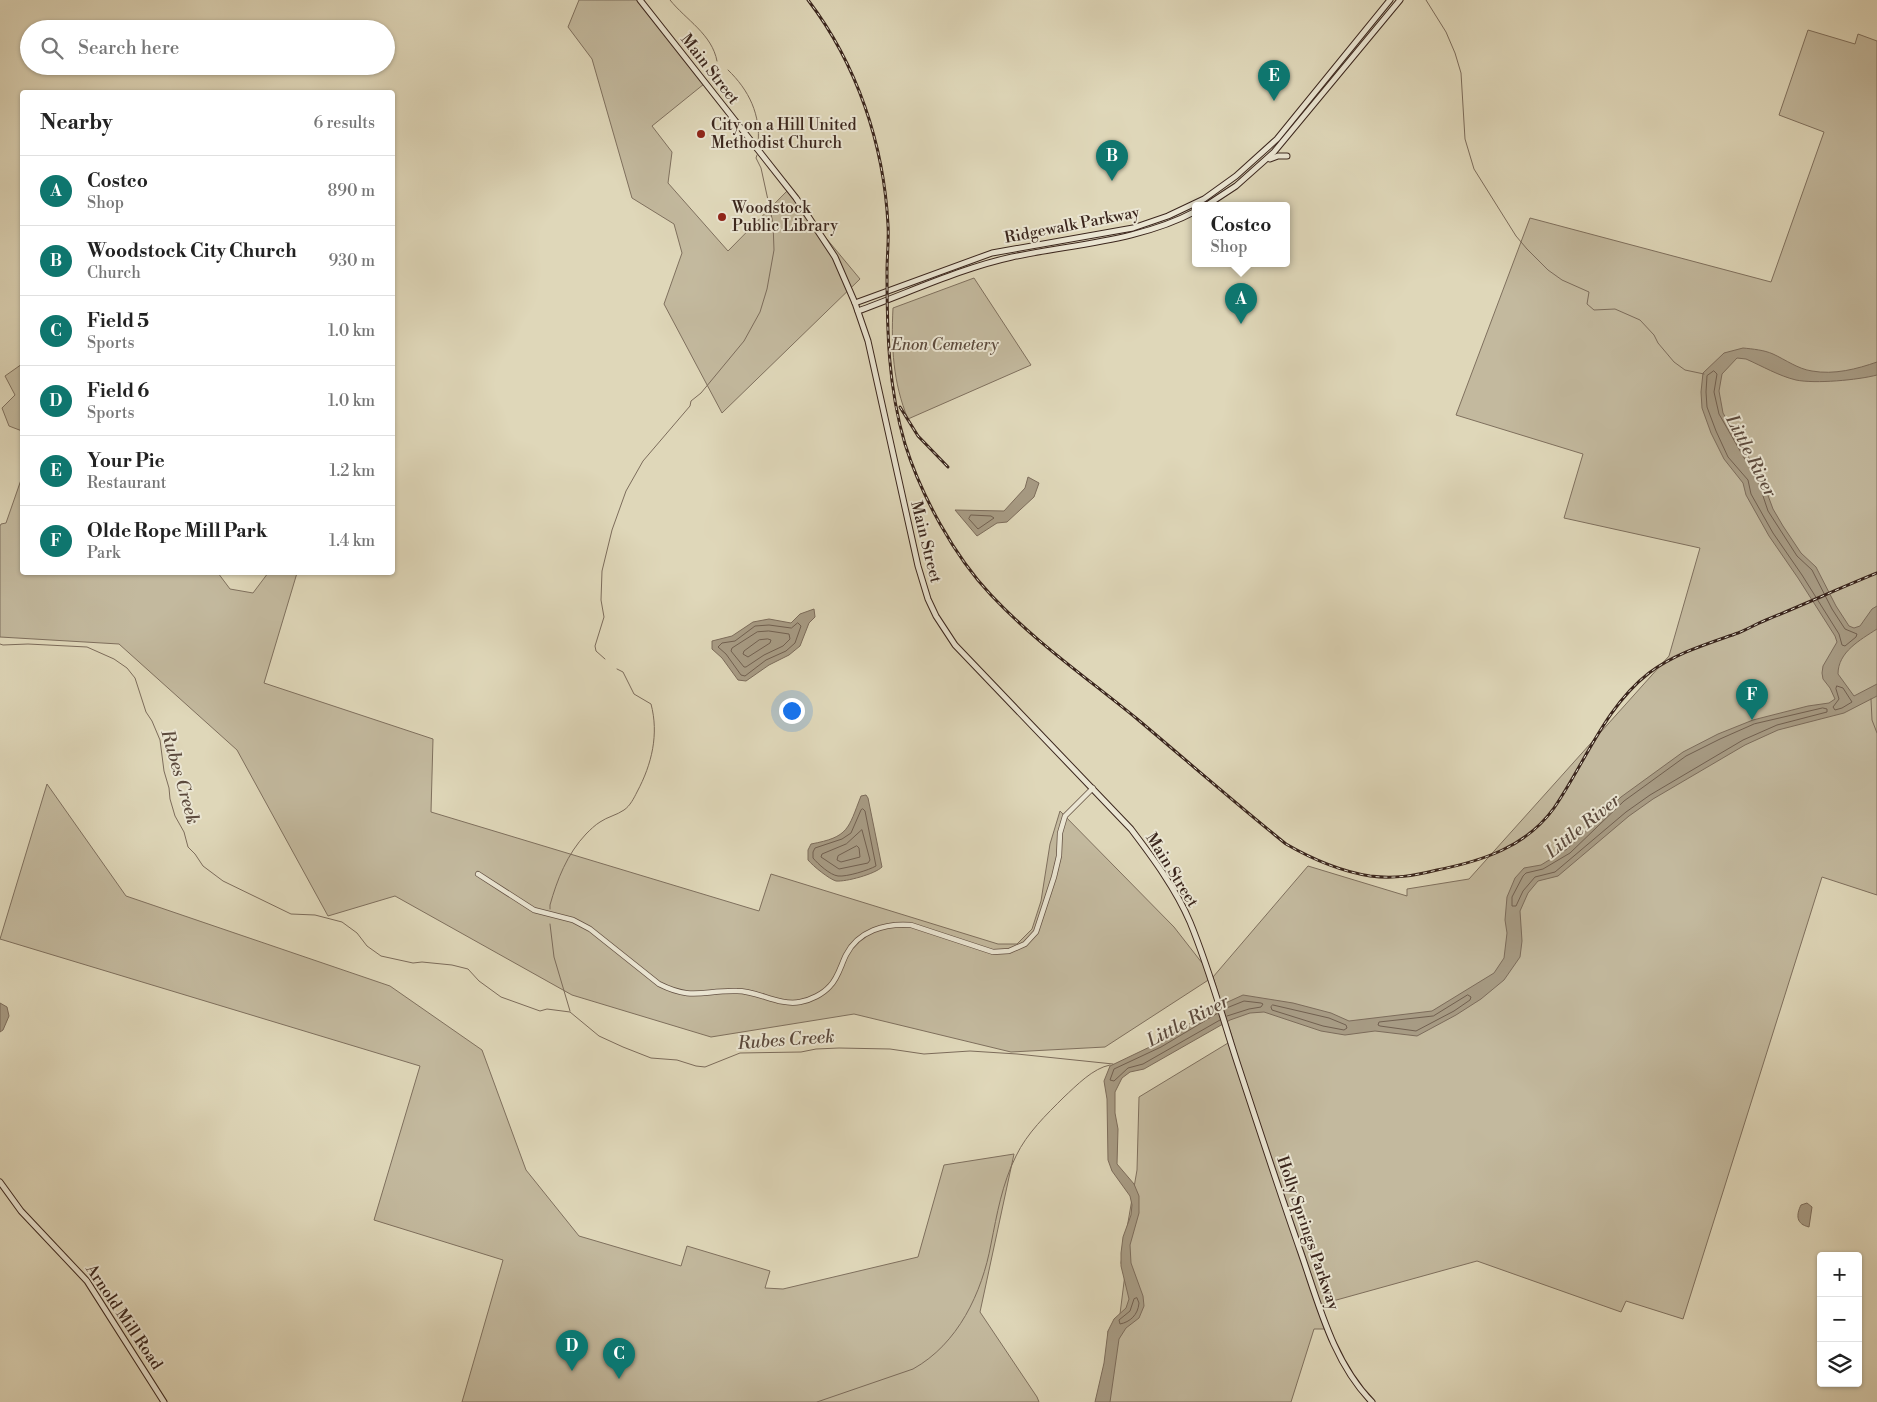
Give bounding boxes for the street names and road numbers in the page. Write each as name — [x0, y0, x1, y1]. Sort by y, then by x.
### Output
street label: Main Street — [676, 30, 744, 108]
street label: Ridgewalk Parkway — [1003, 202, 1142, 248]
street label: Main Street — [906, 499, 946, 585]
street label: Main Street — [1141, 829, 1203, 911]
street label: Holly Springs Parkway — [1272, 1153, 1344, 1313]
street label: Arnold Mill Road — [81, 1260, 167, 1374]

